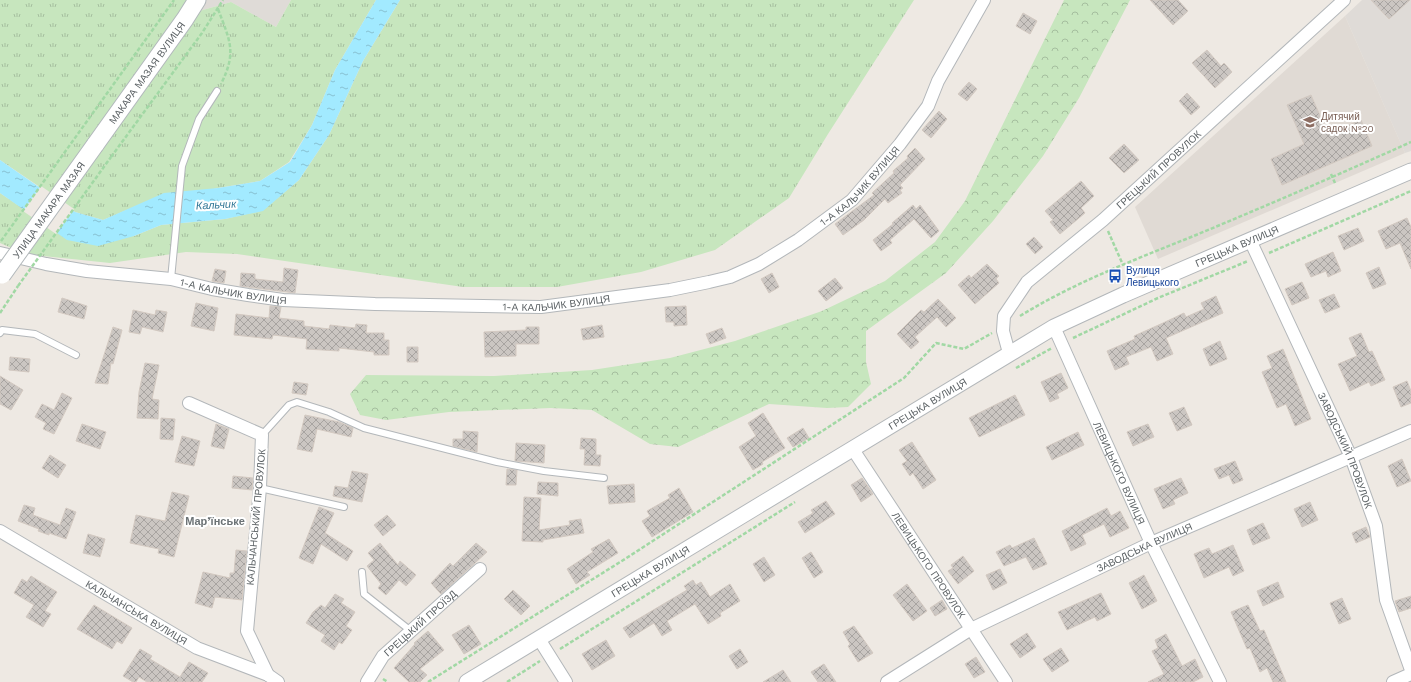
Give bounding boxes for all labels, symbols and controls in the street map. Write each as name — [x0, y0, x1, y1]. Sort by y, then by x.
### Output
street label: МАКАРА МАЗАЯ ВУЛИЦЯ — [107, 19, 187, 126]
place label: Дитячий садок №20 — [1321, 111, 1374, 134]
school or university icon: Дитячий садок №20 — [1302, 114, 1318, 130]
street label: ГРЕЦЬКИЙ ПРОВУЛОК — [1114, 128, 1203, 211]
street label: 1-А КАЛЬЧИК ВУЛИЦЯ — [818, 144, 901, 227]
street label: УЛИЦА МАКАРА МАЗАЯ — [10, 160, 87, 260]
water label: Кальчик — [195, 197, 237, 213]
street label: ГРЕЦЬКА ВУЛИЦЯ — [1194, 223, 1280, 269]
place label: Вулиця Левицького — [1126, 265, 1179, 288]
bus stop icon: Вулиця Левицького — [1107, 268, 1123, 284]
street label: 1-А КАЛЬЧИК ВУЛИЦЯ — [179, 276, 287, 306]
street label: 1-А КАЛЬЧИК ВУЛИЦЯ — [502, 292, 611, 312]
street label: ГРЕЦЬКА ВУЛИЦЯ — [886, 376, 968, 431]
street label: ЗАВОДСЬКИЙ ПРОВУЛОК — [1316, 391, 1375, 510]
street label: ЛЕВИЦЬКОГО ВУЛИЦЯ — [1092, 420, 1147, 526]
street label: КАЛЬЧАНСЬКИЙ ПРОВУЛОК — [244, 448, 267, 586]
street label: ЛЕВИЦЬКОГО ПРОВУЛОК — [890, 510, 968, 620]
district label: Мар’їнське — [185, 515, 245, 528]
street label: ЗАВОДСЬКА ВУЛИЦЯ — [1095, 520, 1194, 574]
street label: ГРЕЦЬКА ВУЛИЦЯ — [609, 543, 691, 599]
street label: КАЛЬЧАНСЬКА ВУЛИЦЯ — [84, 578, 189, 647]
street label: ГРЕЦЬКИЙ ПРОЇЗД — [381, 588, 458, 658]

